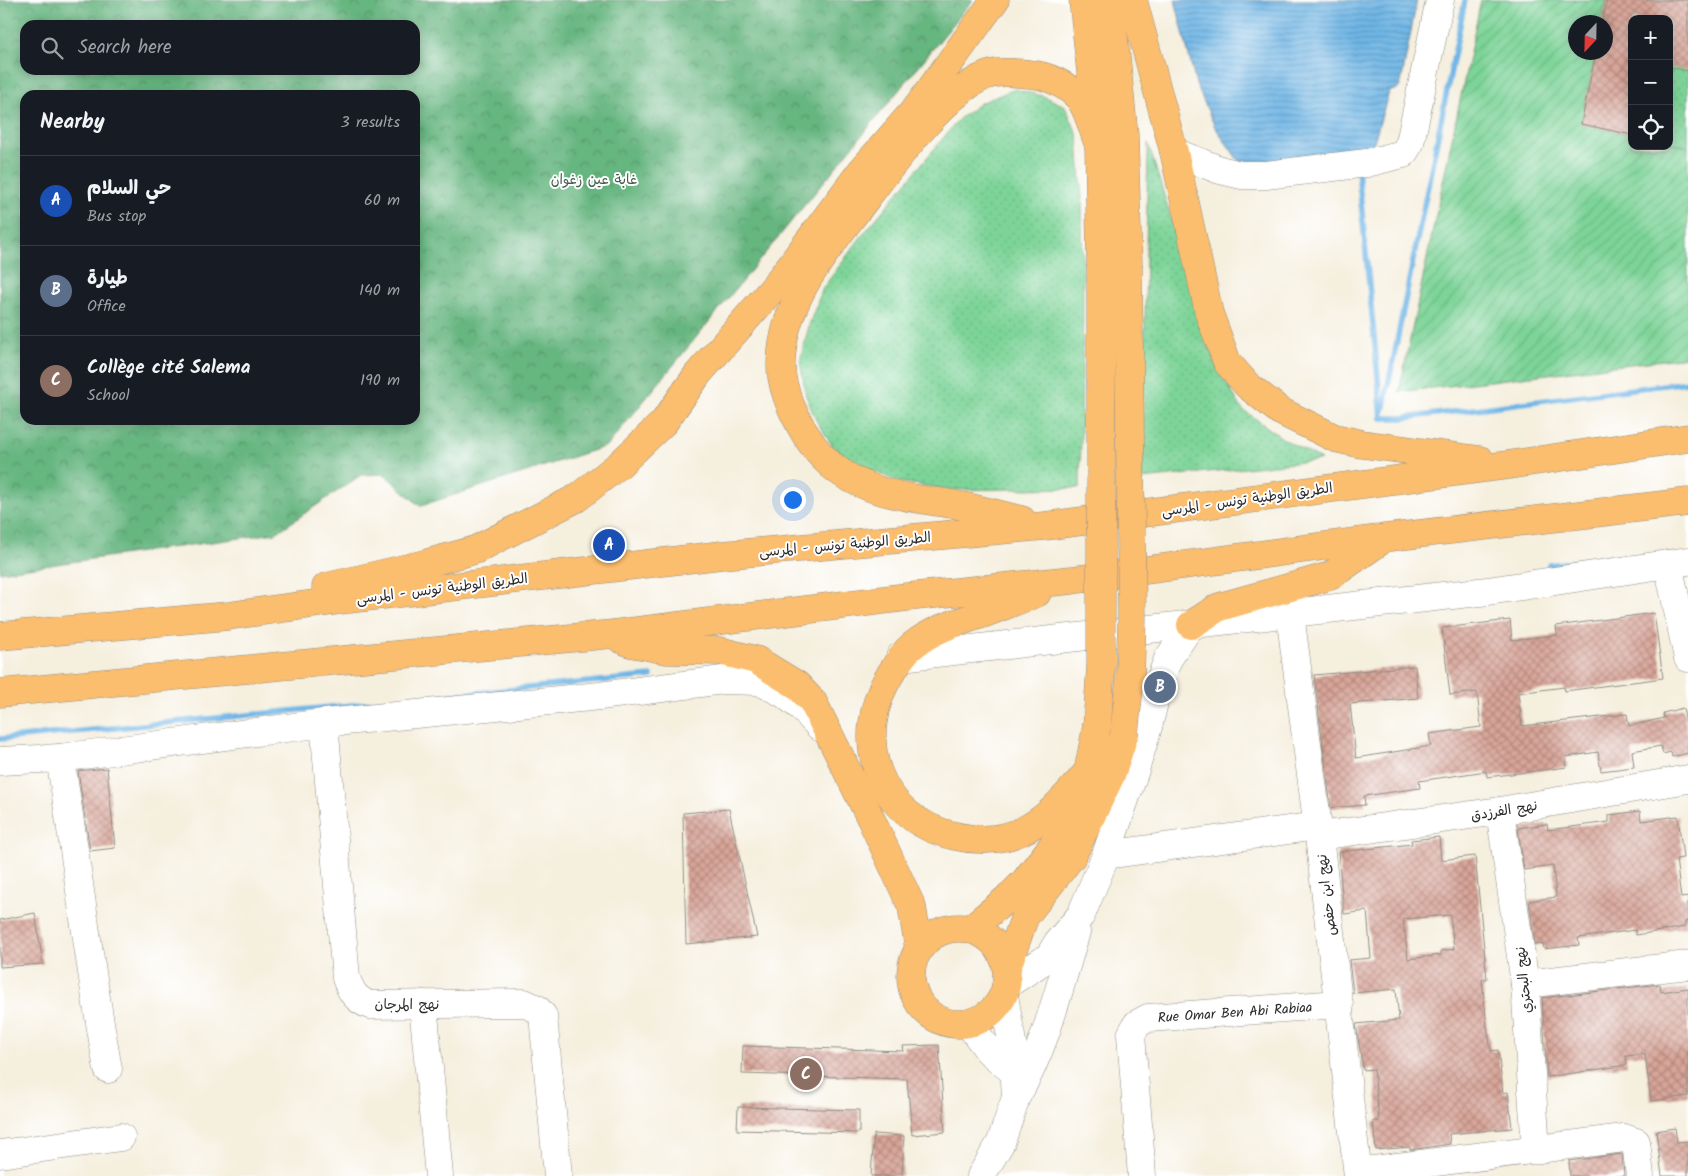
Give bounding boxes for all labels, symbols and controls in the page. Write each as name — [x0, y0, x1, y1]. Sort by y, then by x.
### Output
north arrow — [1568, 15, 1613, 60]
map controls — [1628, 15, 1673, 150]
button: + — [1628, 15, 1673, 60]
search box — [20, 20, 420, 75]
text: Search here — [78, 33, 172, 63]
icon: search — [38, 34, 66, 62]
button: − — [1628, 60, 1673, 105]
button: locate — [1628, 105, 1673, 150]
text: Nearby — [40, 106, 105, 139]
text: 3 results — [341, 110, 400, 135]
park label: غابة عين زغوان — [551, 169, 637, 191]
text: حي السلام — [87, 174, 171, 204]
text: A — [51, 188, 61, 213]
text: 60 m — [364, 188, 400, 213]
text: Bus stop — [87, 204, 146, 229]
text: طيارة — [87, 264, 128, 294]
text: B — [51, 278, 61, 303]
text: 140 m — [359, 278, 400, 303]
text: Office — [87, 294, 126, 319]
text: Collège cité Salema — [87, 353, 250, 383]
text: C — [51, 368, 61, 393]
text: 190 m — [360, 368, 400, 393]
text: School — [87, 383, 130, 408]
street label: الطريق الوطنية تونس - المرسى — [1160, 477, 1334, 523]
your location — [780, 487, 806, 513]
pin: A — [593, 526, 625, 564]
street label: الطريق الوطنية تونس - المرسى — [758, 527, 932, 563]
street label: الطريق الوطنية تونس - المرسى — [355, 568, 529, 610]
pin: B — [1144, 668, 1176, 706]
street label: نهج الفرزدق — [1469, 795, 1539, 827]
street label: نهج ابن حفص — [1311, 853, 1343, 937]
street label: نهج البحتري — [1510, 945, 1538, 1014]
street label: نهج المرجان — [375, 994, 439, 1016]
street label: Rue Omar Ben Abi Rabiaa — [1157, 997, 1313, 1029]
pin: C — [790, 1055, 822, 1093]

